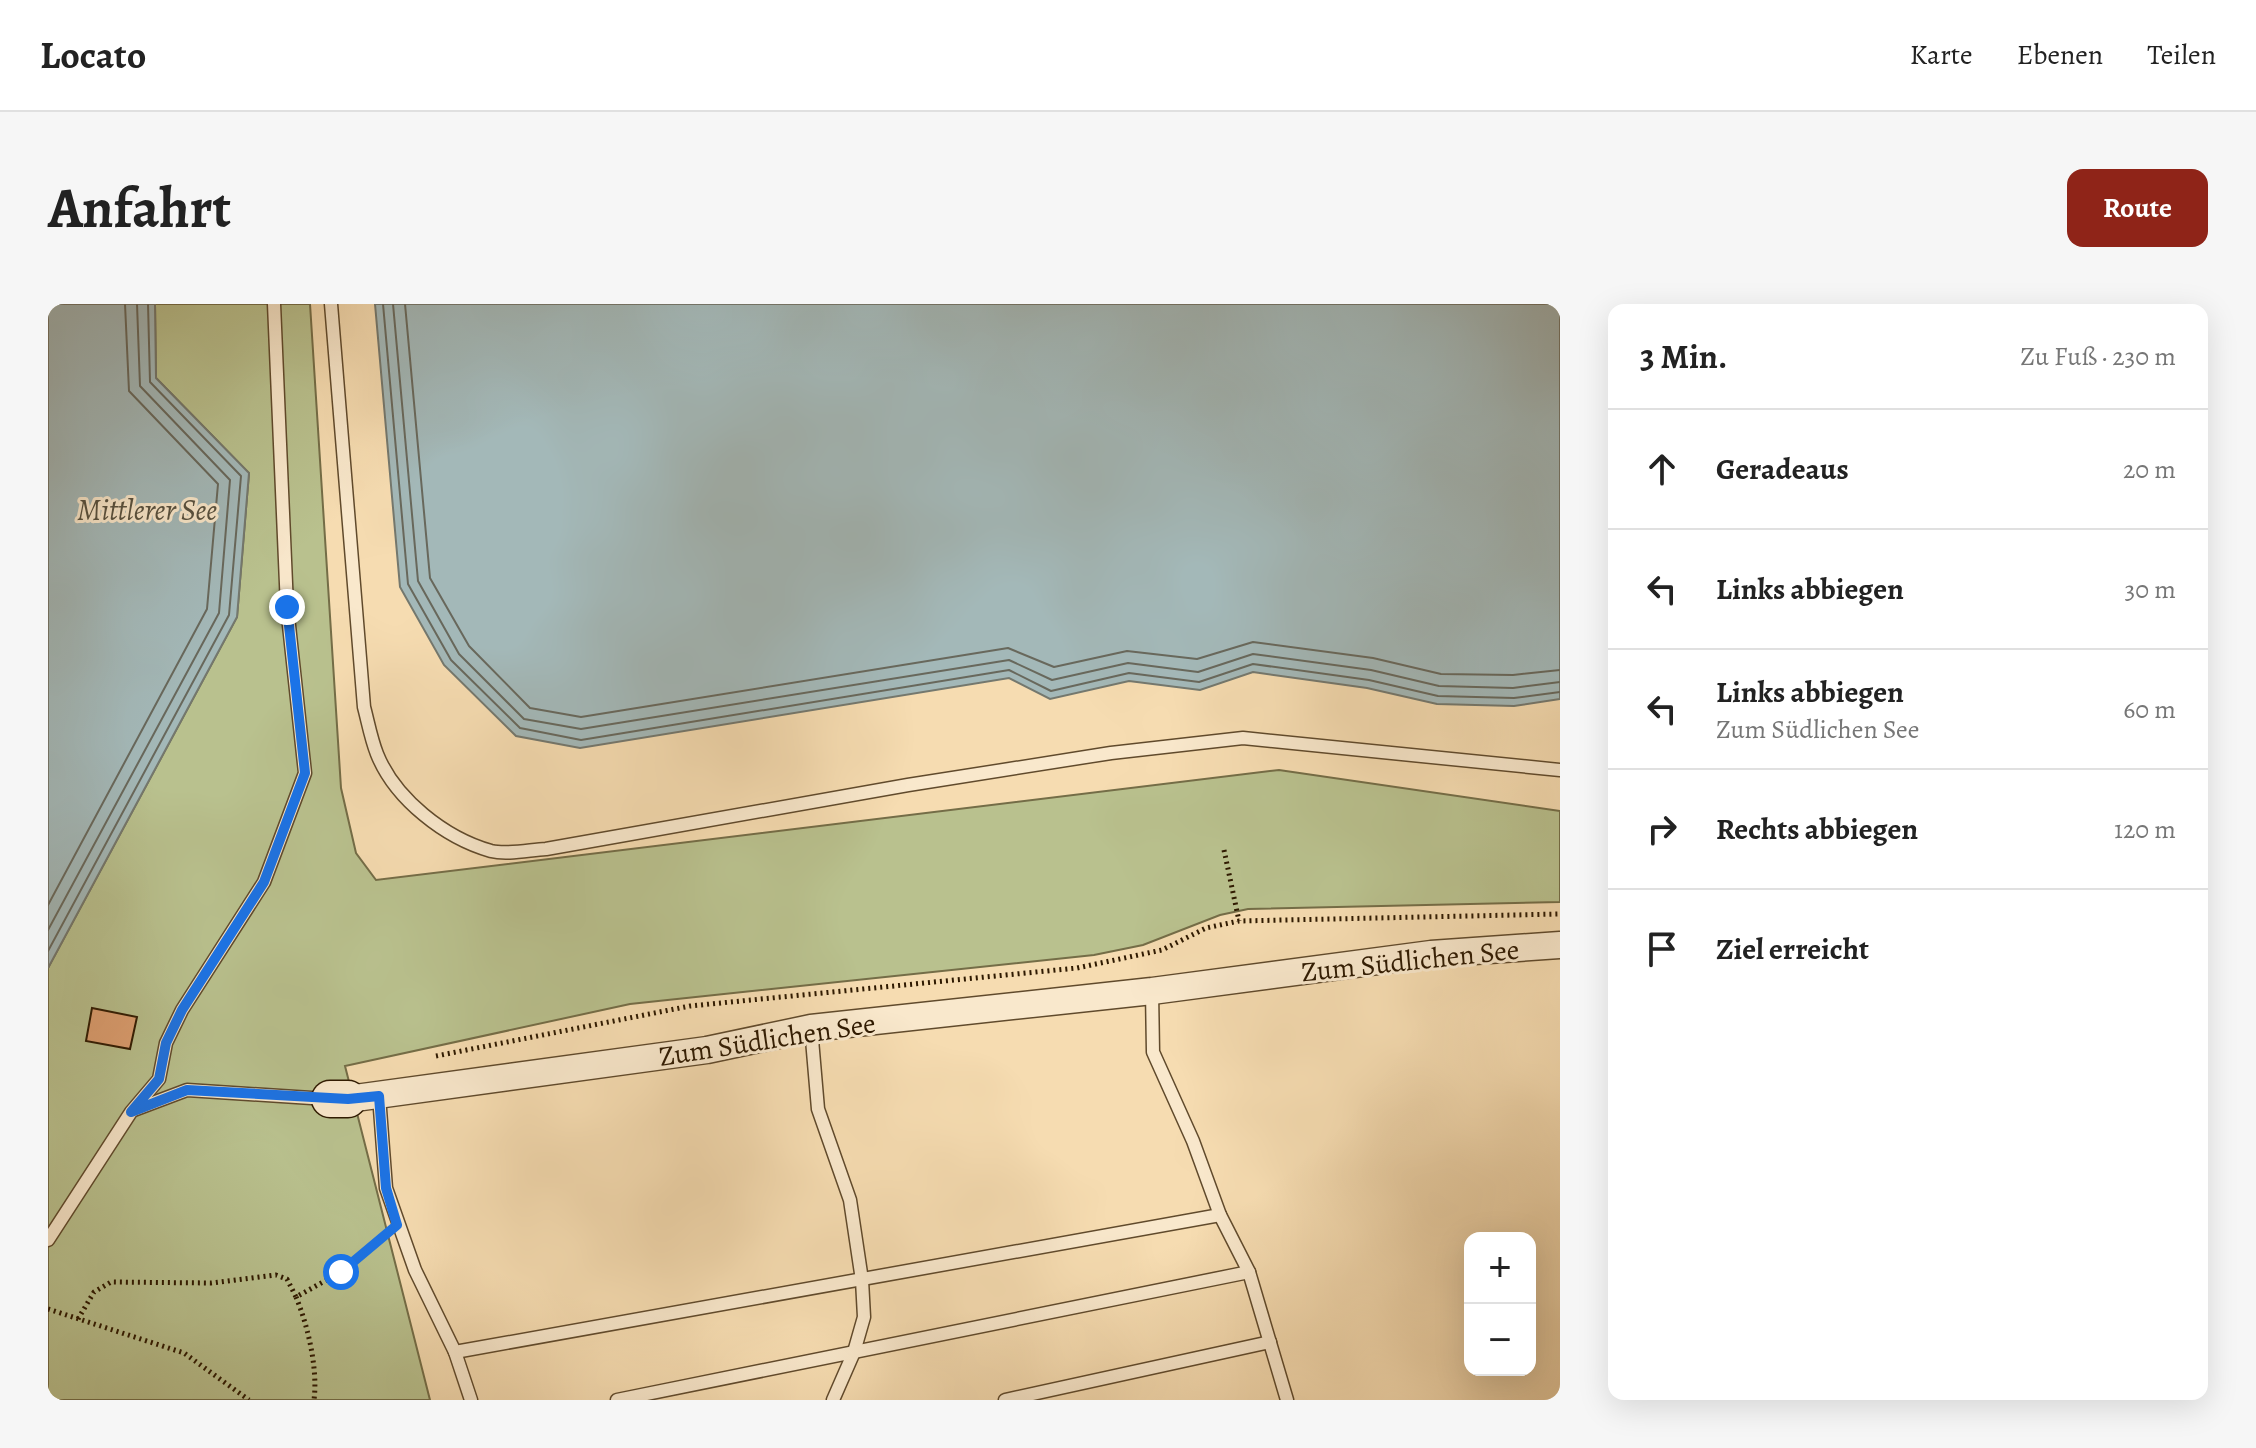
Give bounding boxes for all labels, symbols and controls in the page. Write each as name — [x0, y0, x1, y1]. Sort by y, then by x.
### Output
text: Locato — [40, 29, 146, 81]
text: Karte — [1910, 36, 1973, 74]
text: Ebenen — [2017, 36, 2103, 74]
text: Teilen — [2147, 36, 2216, 74]
button: Route — [2067, 169, 2208, 247]
text: Anfahrt — [48, 170, 231, 246]
text: 3 Min. — [1640, 333, 1727, 380]
text: Zu Fuß · 230 m — [2020, 339, 2176, 374]
icon: ahead — [1640, 447, 1684, 491]
text: Geradeaus — [1716, 449, 1849, 489]
text: 20 m — [2123, 452, 2176, 487]
water label: Mittlerer See — [77, 490, 217, 530]
icon: left — [1640, 567, 1684, 611]
text: Links abbiegen — [1716, 569, 1904, 609]
text: 30 m — [2125, 572, 2176, 607]
route end — [269, 589, 305, 625]
text: Links abbiegen — [1716, 672, 1904, 712]
icon: left — [1640, 687, 1684, 731]
text: 60 m — [2123, 692, 2176, 727]
text: Zum Südlichen See — [1716, 712, 1919, 747]
icon: right — [1640, 807, 1684, 851]
text: Rechts abbiegen — [1716, 809, 1918, 849]
text: 120 m — [2114, 812, 2176, 847]
icon: arrive — [1640, 927, 1684, 971]
text: Ziel erreicht — [1716, 929, 1869, 969]
street label: Zum Südlichen See — [1299, 931, 1521, 991]
street label: Zum Südlichen See — [656, 1004, 878, 1076]
map controls — [1464, 1232, 1536, 1376]
button: + — [1464, 1232, 1536, 1304]
route start — [323, 1254, 359, 1290]
button: − — [1464, 1304, 1536, 1376]

